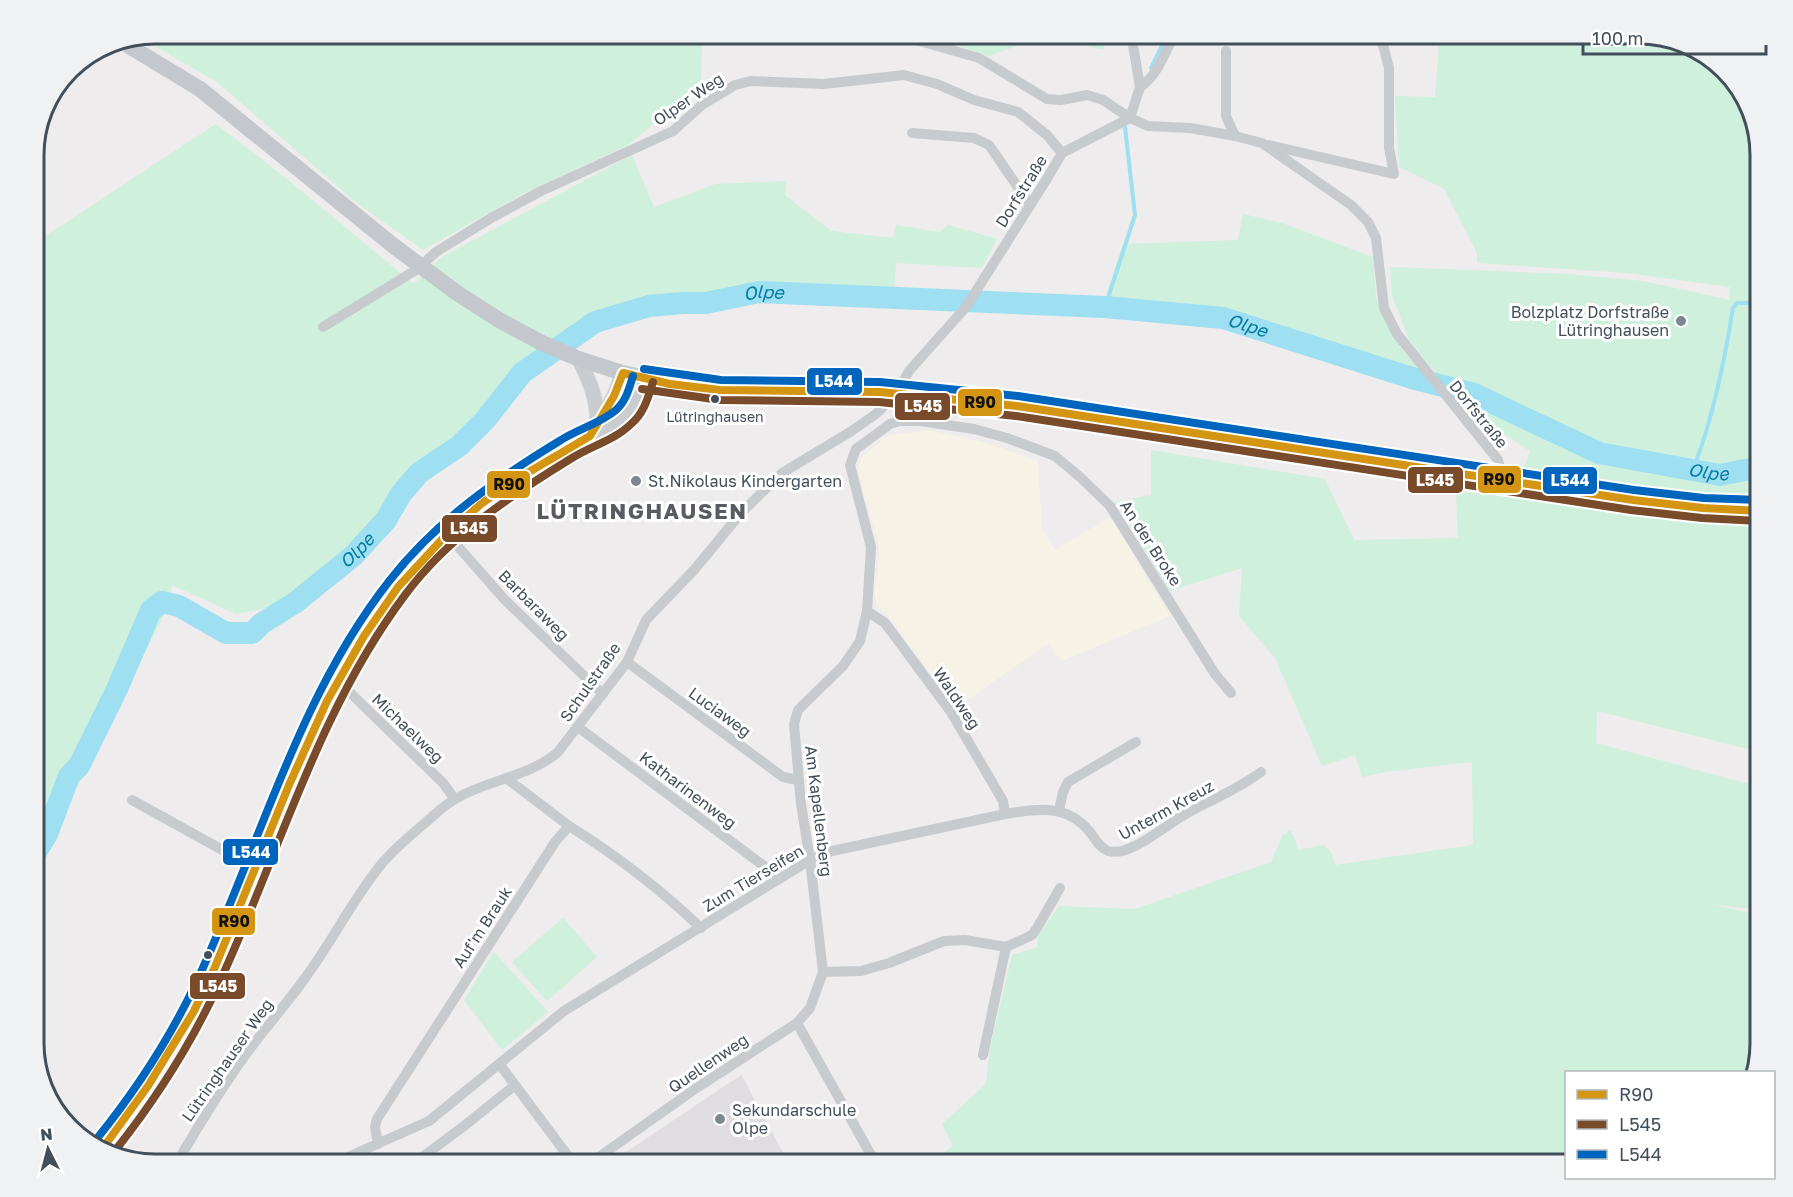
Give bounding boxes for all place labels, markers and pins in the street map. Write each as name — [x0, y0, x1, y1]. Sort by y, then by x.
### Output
place label: Bolzplatz Dorfstraße Lütringhausen — [1511, 302, 1669, 340]
marker: Bolzplatz Dorfstraße Lütringhausen — [1674, 314, 1688, 328]
marker: Lütringhausen — [709, 393, 721, 405]
place label: Lütringhausen — [666, 408, 764, 425]
place label: St.Nikolaus Kindergarten — [648, 471, 842, 491]
marker: St.Nikolaus Kindergarten — [629, 474, 643, 488]
unlabelled marker — [202, 949, 214, 961]
place label: Sekundarschule Olpe — [732, 1100, 856, 1138]
marker: Sekundarschule Olpe — [713, 1112, 727, 1126]

